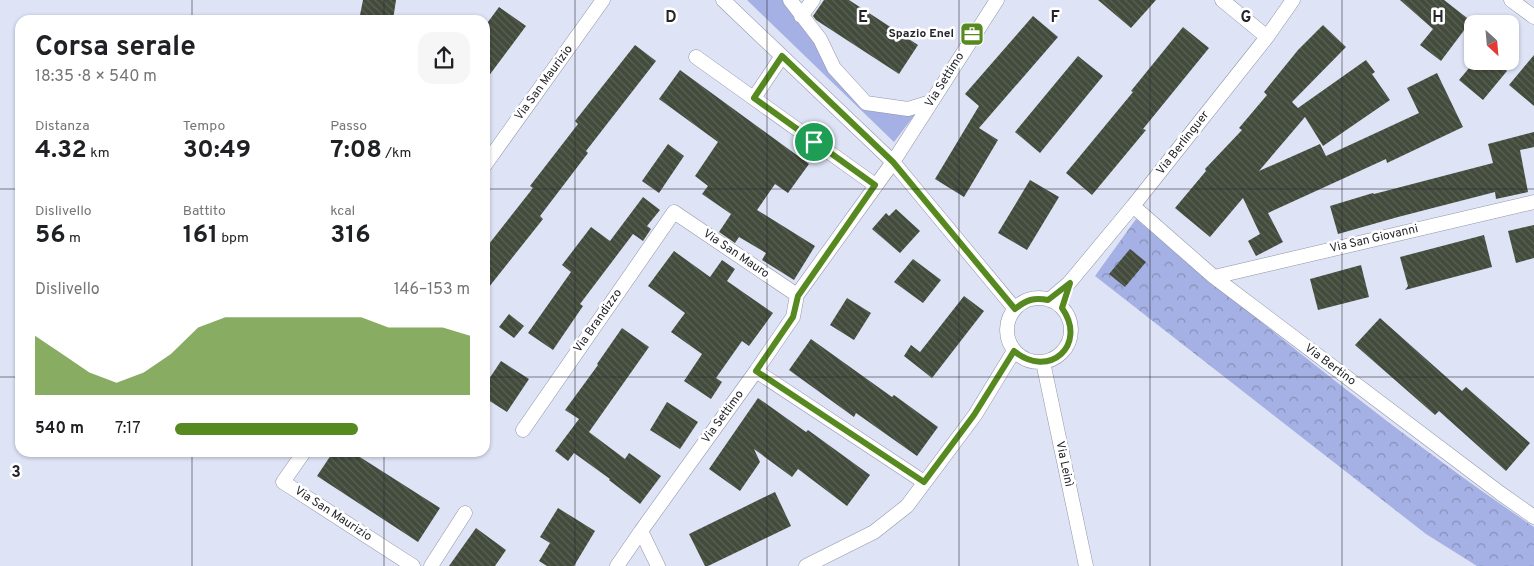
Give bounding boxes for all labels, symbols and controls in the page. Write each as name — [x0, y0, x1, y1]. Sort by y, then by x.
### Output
text: D — [665, 8, 677, 28]
text: E — [858, 8, 868, 28]
text: F — [1050, 8, 1060, 28]
text: G — [1241, 8, 1251, 28]
text: H — [1432, 8, 1444, 28]
north arrow — [1464, 15, 1519, 70]
map controls — [1464, 15, 1519, 70]
office icon: Spazio Enel — [959, 21, 985, 47]
place label: Spazio Enel — [888, 26, 954, 42]
text: Corsa serale — [35, 30, 196, 66]
button: share — [418, 32, 470, 84]
street label: Via San Maurizio — [511, 42, 577, 124]
street label: Via Settimo — [922, 49, 968, 111]
text: 18:35 · 8 × 540 m — [35, 67, 157, 87]
street label: Via Berlinguer — [1153, 107, 1213, 178]
text: Distanza — [35, 118, 90, 135]
text: Tempo — [183, 118, 225, 135]
text: Passo — [330, 118, 367, 135]
pin — [793, 121, 835, 163]
icon: arrive — [800, 128, 828, 156]
text: 4.32 — [35, 135, 87, 167]
text: 30:49 — [183, 135, 251, 167]
text: 7:08 — [330, 135, 382, 167]
text: km — [87, 145, 110, 162]
text: /km — [382, 145, 411, 162]
text: Dislivello — [35, 203, 92, 220]
text: Battito — [183, 203, 226, 220]
text: kcal — [330, 203, 355, 220]
text: 56 — [35, 220, 66, 252]
text: 161 — [183, 220, 218, 252]
text: 316 — [330, 220, 371, 252]
street label: Via San Giovanni — [1328, 221, 1420, 257]
street label: Via San Mauro — [700, 226, 773, 282]
text: m — [66, 230, 81, 247]
text: bpm — [218, 230, 249, 247]
text: Dislivello — [35, 280, 100, 300]
text: 146–153 m — [394, 280, 470, 300]
street label: Via Brandizzo — [570, 286, 626, 356]
street label: Via Bertino — [1301, 340, 1359, 390]
street label: Via Settimo — [698, 387, 748, 447]
text: 540 m — [35, 419, 84, 439]
text: 7:17 — [115, 419, 141, 439]
street label: Via Leinì — [1051, 440, 1077, 488]
text: 3 — [11, 463, 21, 483]
street label: Via San Maurizio — [291, 483, 375, 545]

